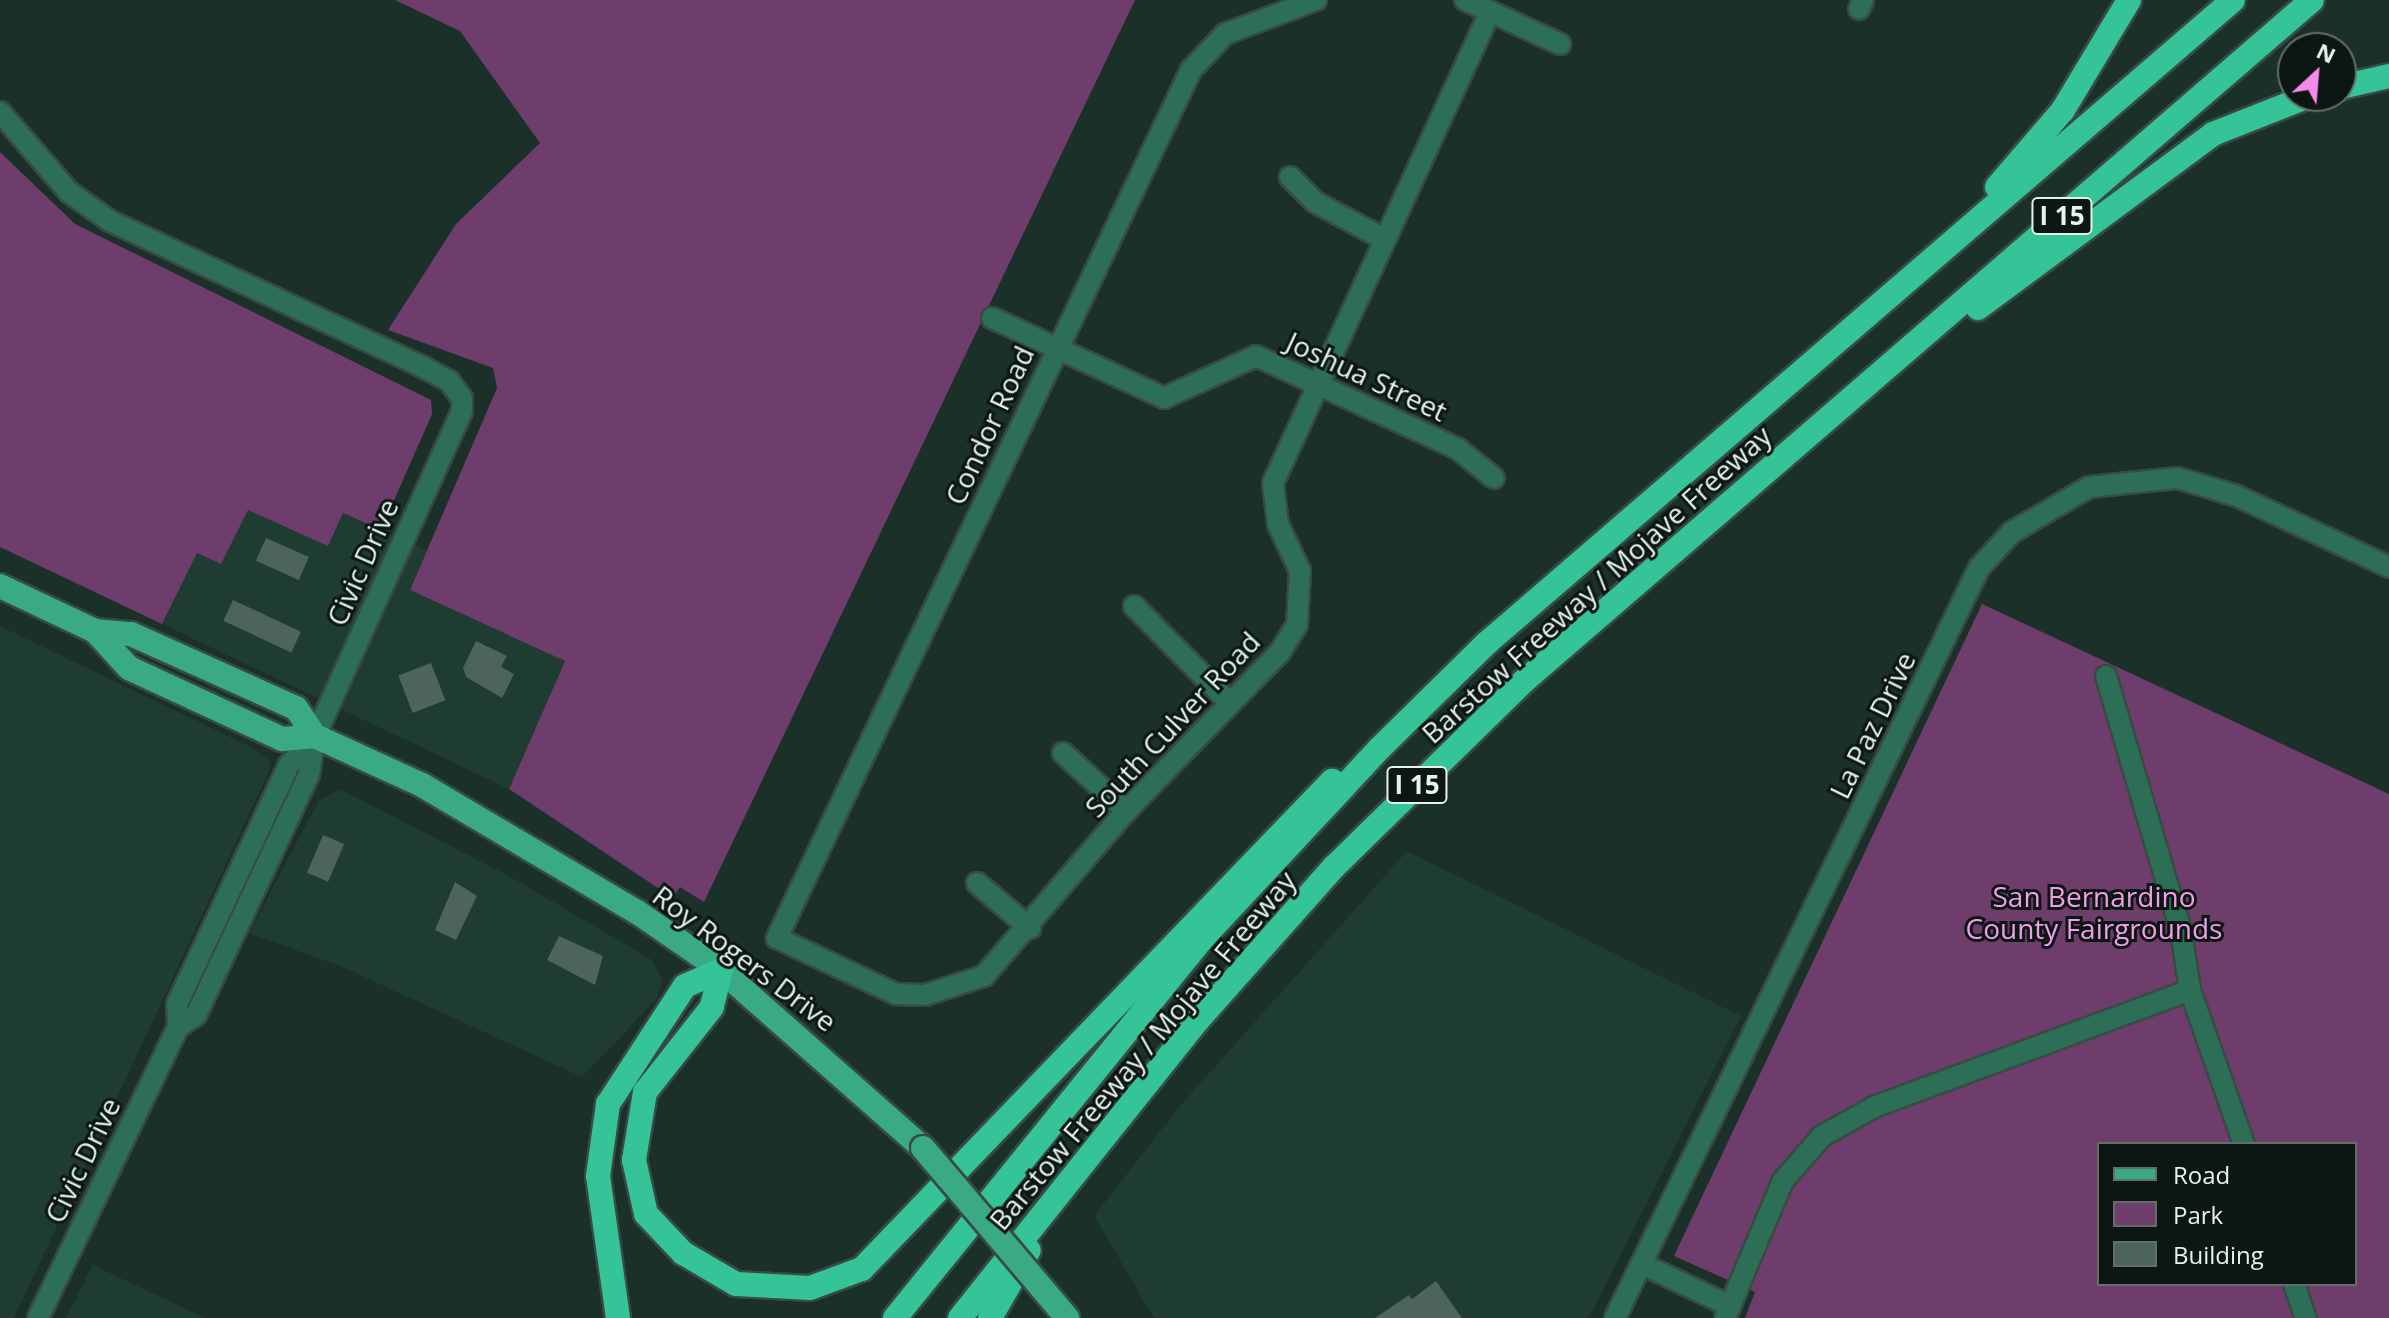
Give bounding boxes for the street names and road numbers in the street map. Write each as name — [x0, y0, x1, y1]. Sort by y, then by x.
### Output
road number: I 15 — [2030, 194, 2094, 238]
street label: Joshua Street — [1281, 324, 1453, 428]
street label: Condor Road — [938, 340, 1040, 510]
street label: Barstow Freeway / Mojave Freeway — [1415, 418, 1777, 750]
street label: Civic Drive — [319, 494, 405, 630]
street label: South Culver Road — [1078, 624, 1266, 824]
street label: La Paz Drive — [1822, 646, 1922, 804]
road number: I 15 — [1385, 763, 1449, 807]
street label: Barstow Freeway / Mojave Freeway — [982, 864, 1302, 1236]
street label: Roy Rogers Drive — [647, 878, 843, 1038]
street label: Civic Drive — [37, 1092, 127, 1228]

